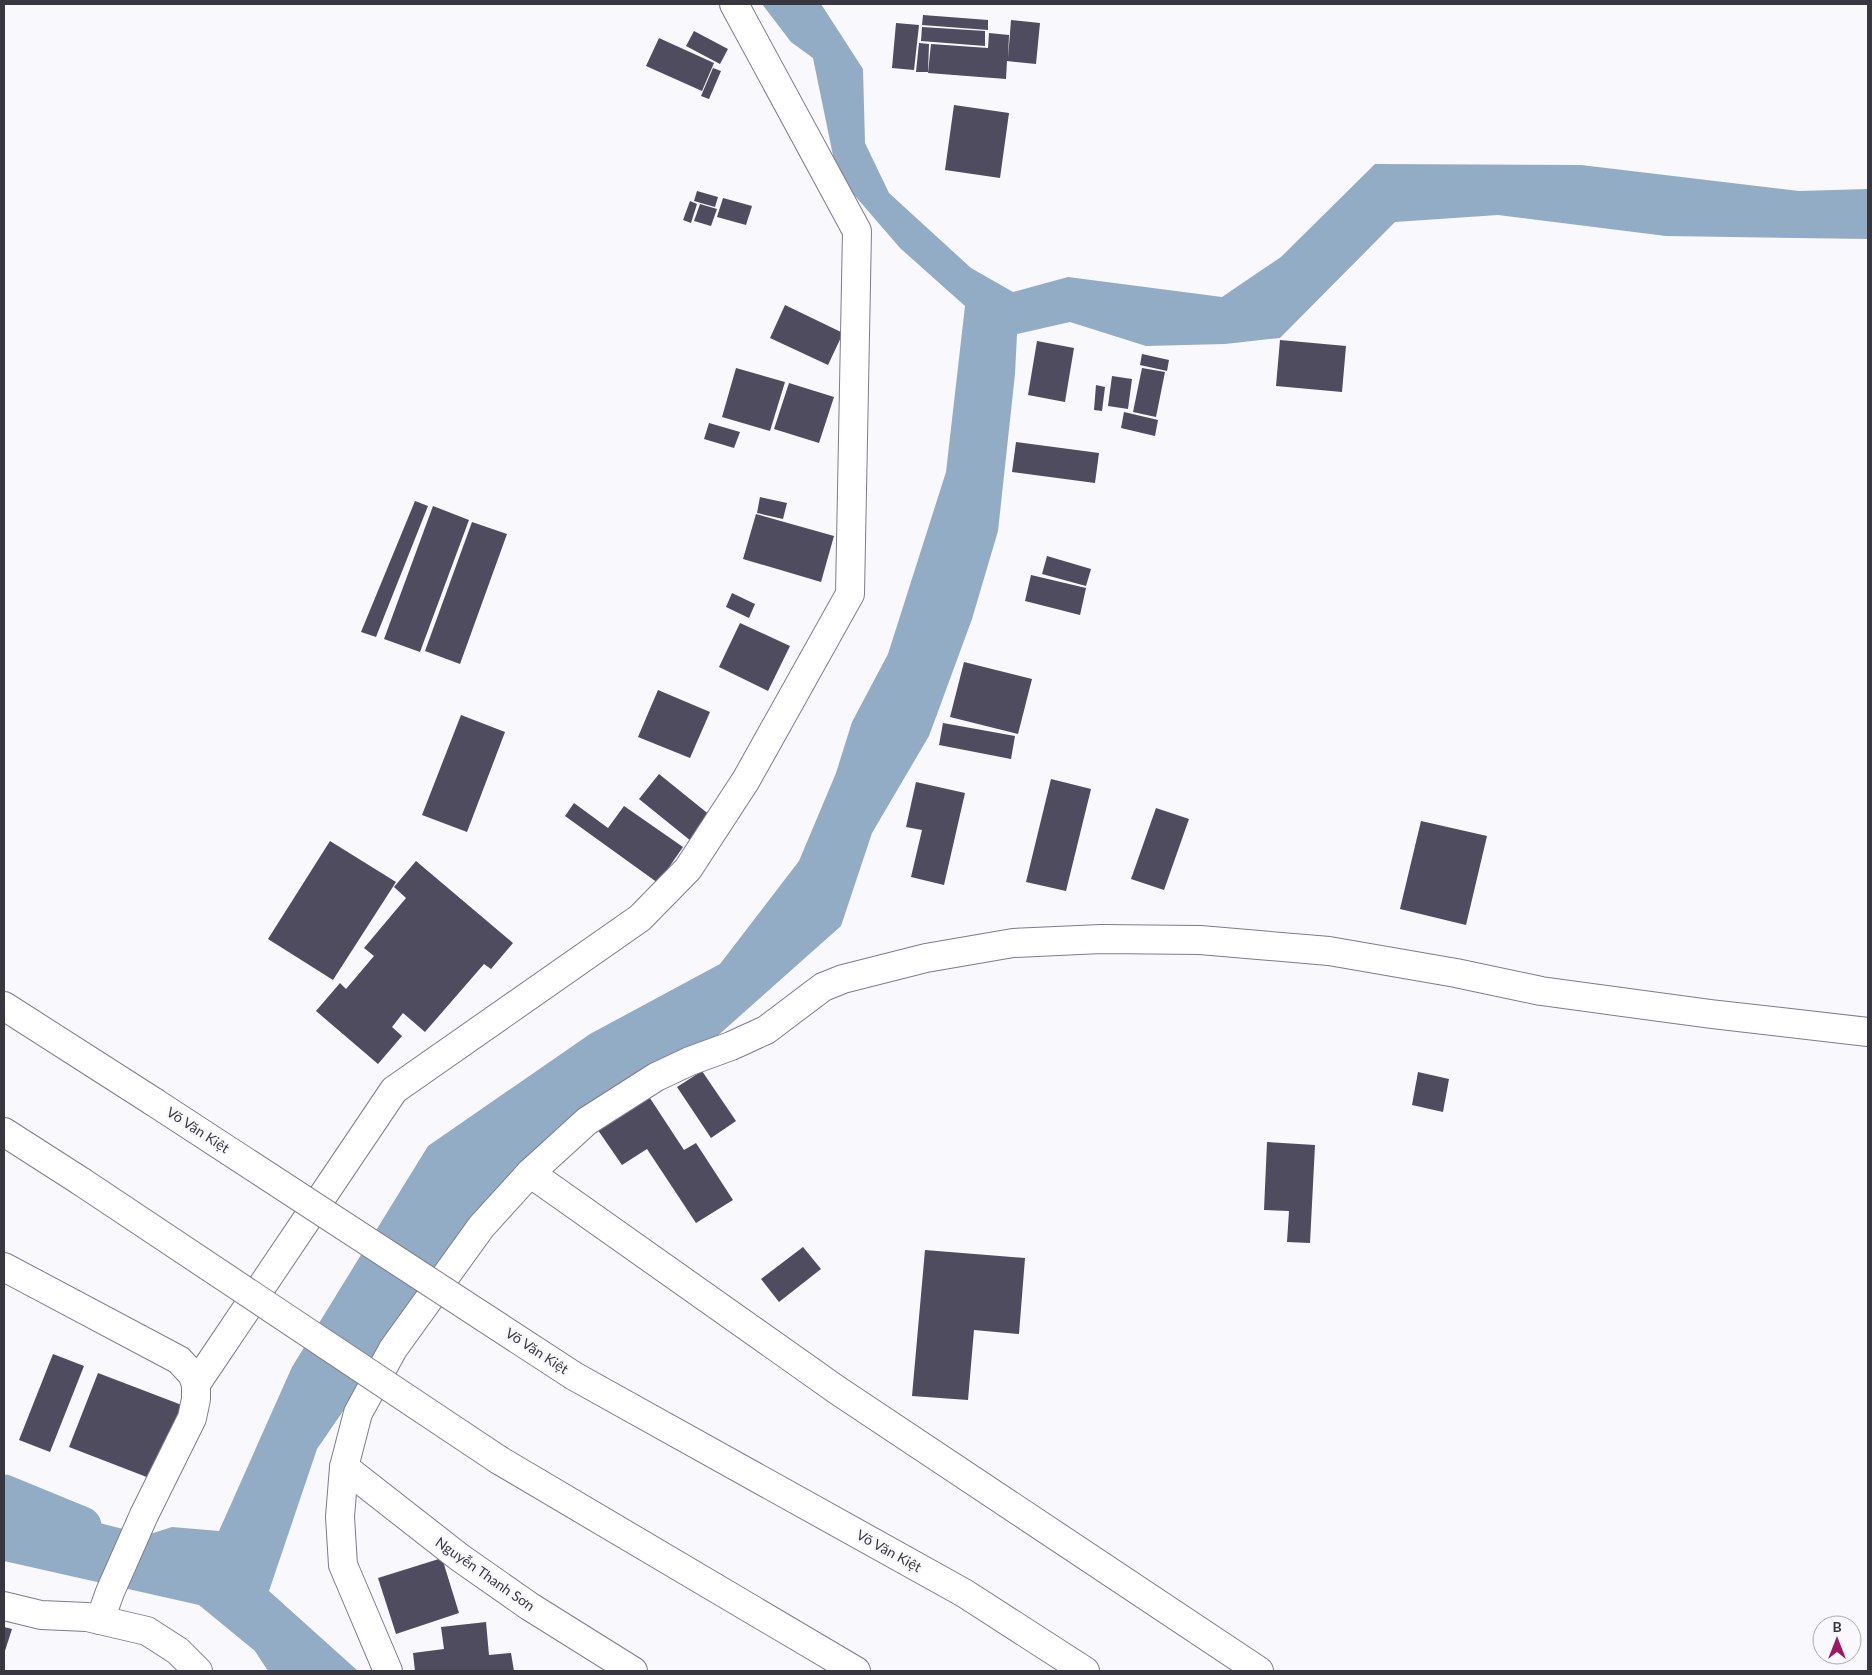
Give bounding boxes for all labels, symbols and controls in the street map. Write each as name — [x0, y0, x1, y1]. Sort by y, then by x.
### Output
street label: Võ Văn Kiệt — [164, 1103, 233, 1156]
street label: Võ Văn Kiệt — [503, 1324, 572, 1377]
street label: Võ Văn Kiệt — [854, 1526, 925, 1575]
street label: Nguyễn Thanh Sơn — [432, 1533, 538, 1614]
north arrow — [1812, 1615, 1862, 1665]
text: B — [1832, 1618, 1842, 1635]

